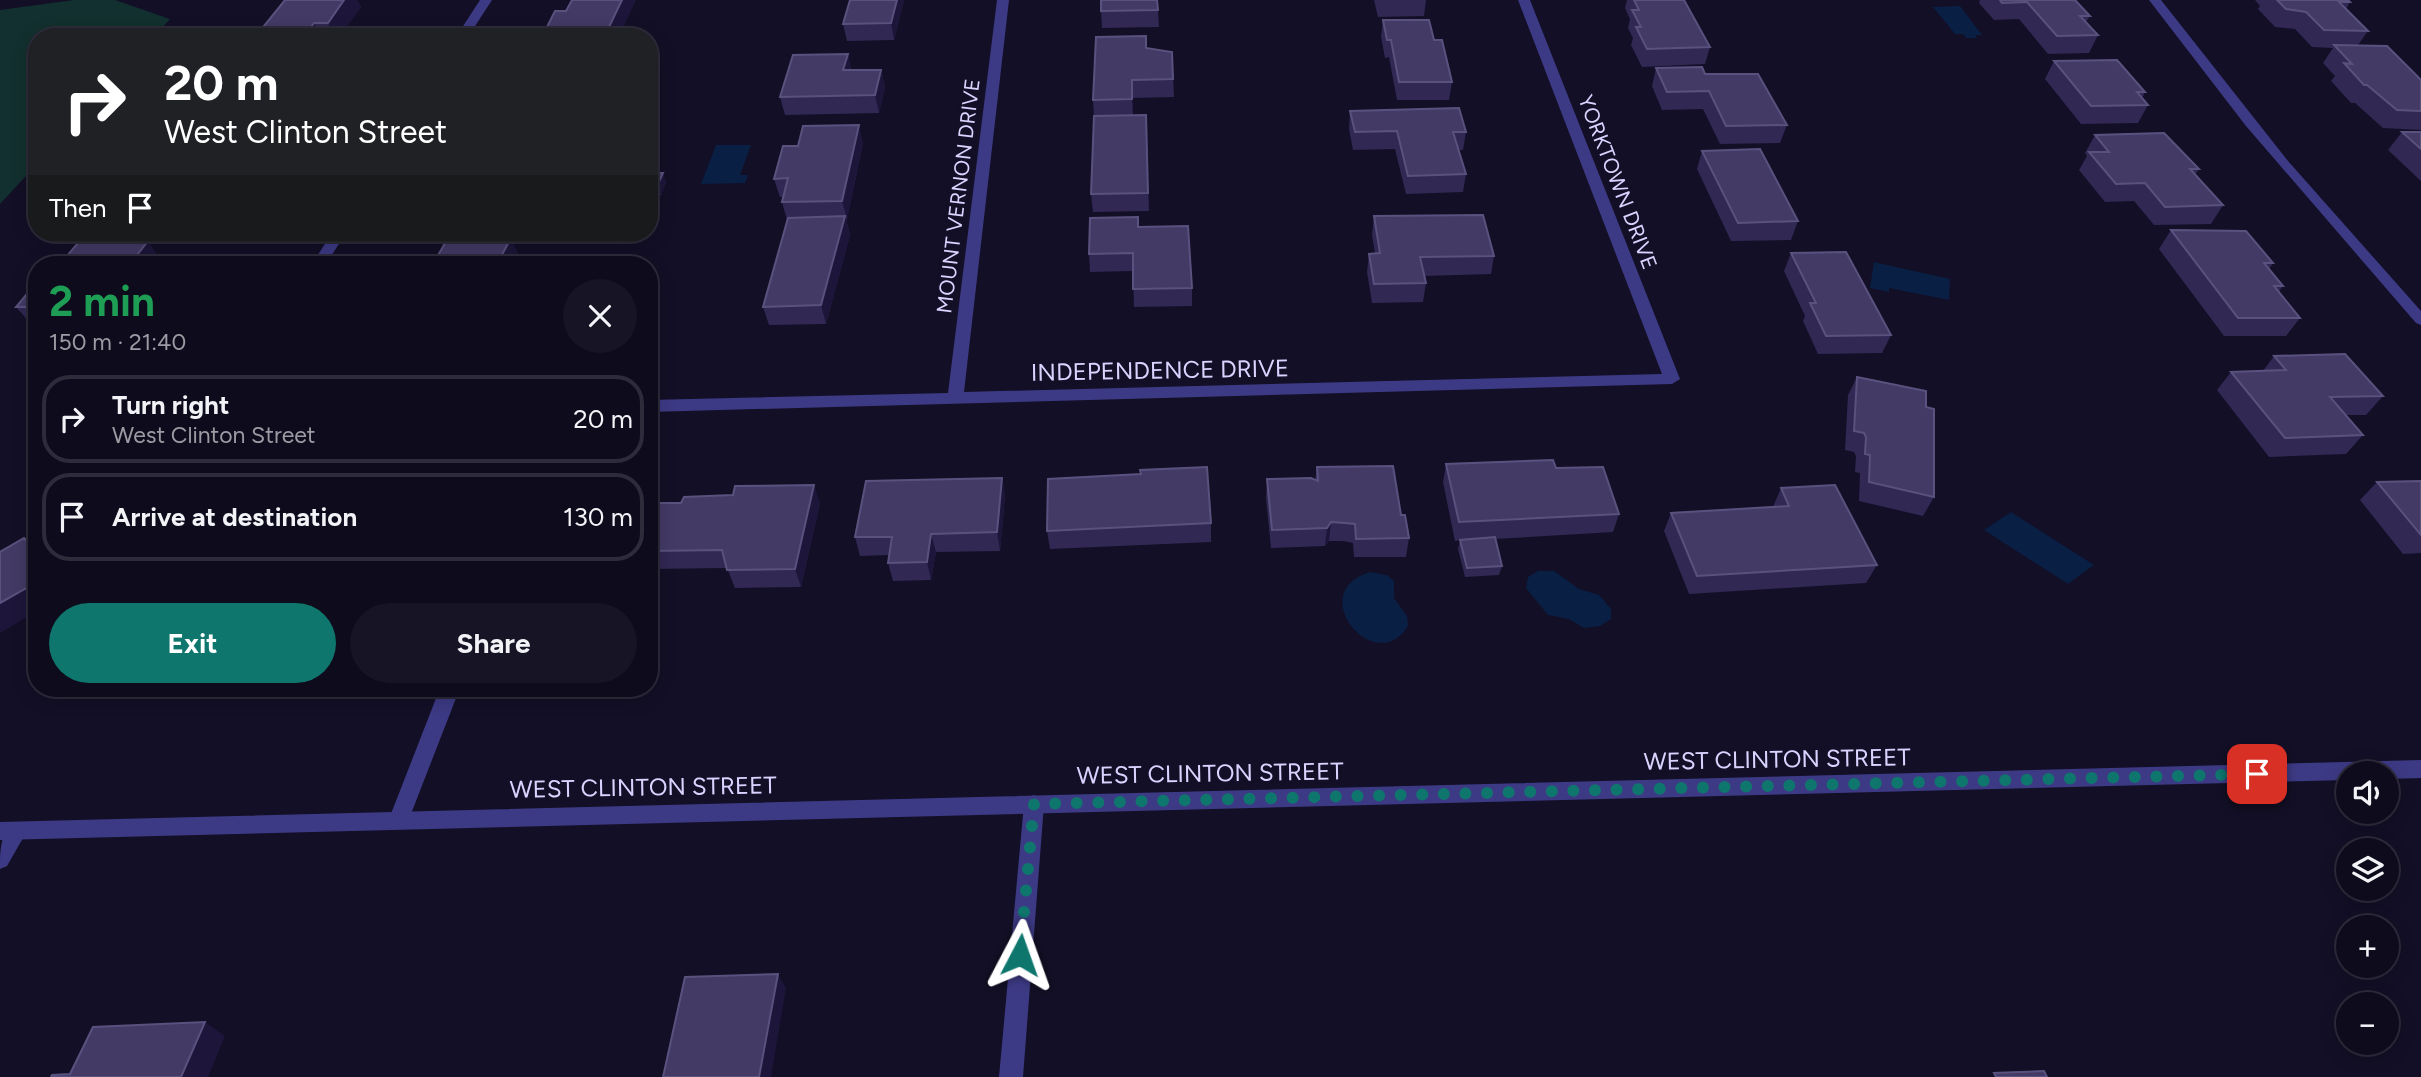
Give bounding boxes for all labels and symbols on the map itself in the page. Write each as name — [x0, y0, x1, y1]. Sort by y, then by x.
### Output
street label: MOUNT VERNON DRIVE — [931, 77, 985, 315]
street label: YORKTOWN DRIVE — [1573, 91, 1663, 273]
street label: INDEPENDENCE DRIVE — [1031, 353, 1289, 387]
street label: WEST CLINTON STREET — [1643, 742, 1911, 776]
pin — [2227, 744, 2287, 804]
street label: WEST CLINTON STREET — [1076, 756, 1344, 790]
street label: WEST CLINTON STREET — [509, 770, 777, 804]
position arrow — [983, 918, 1057, 992]

